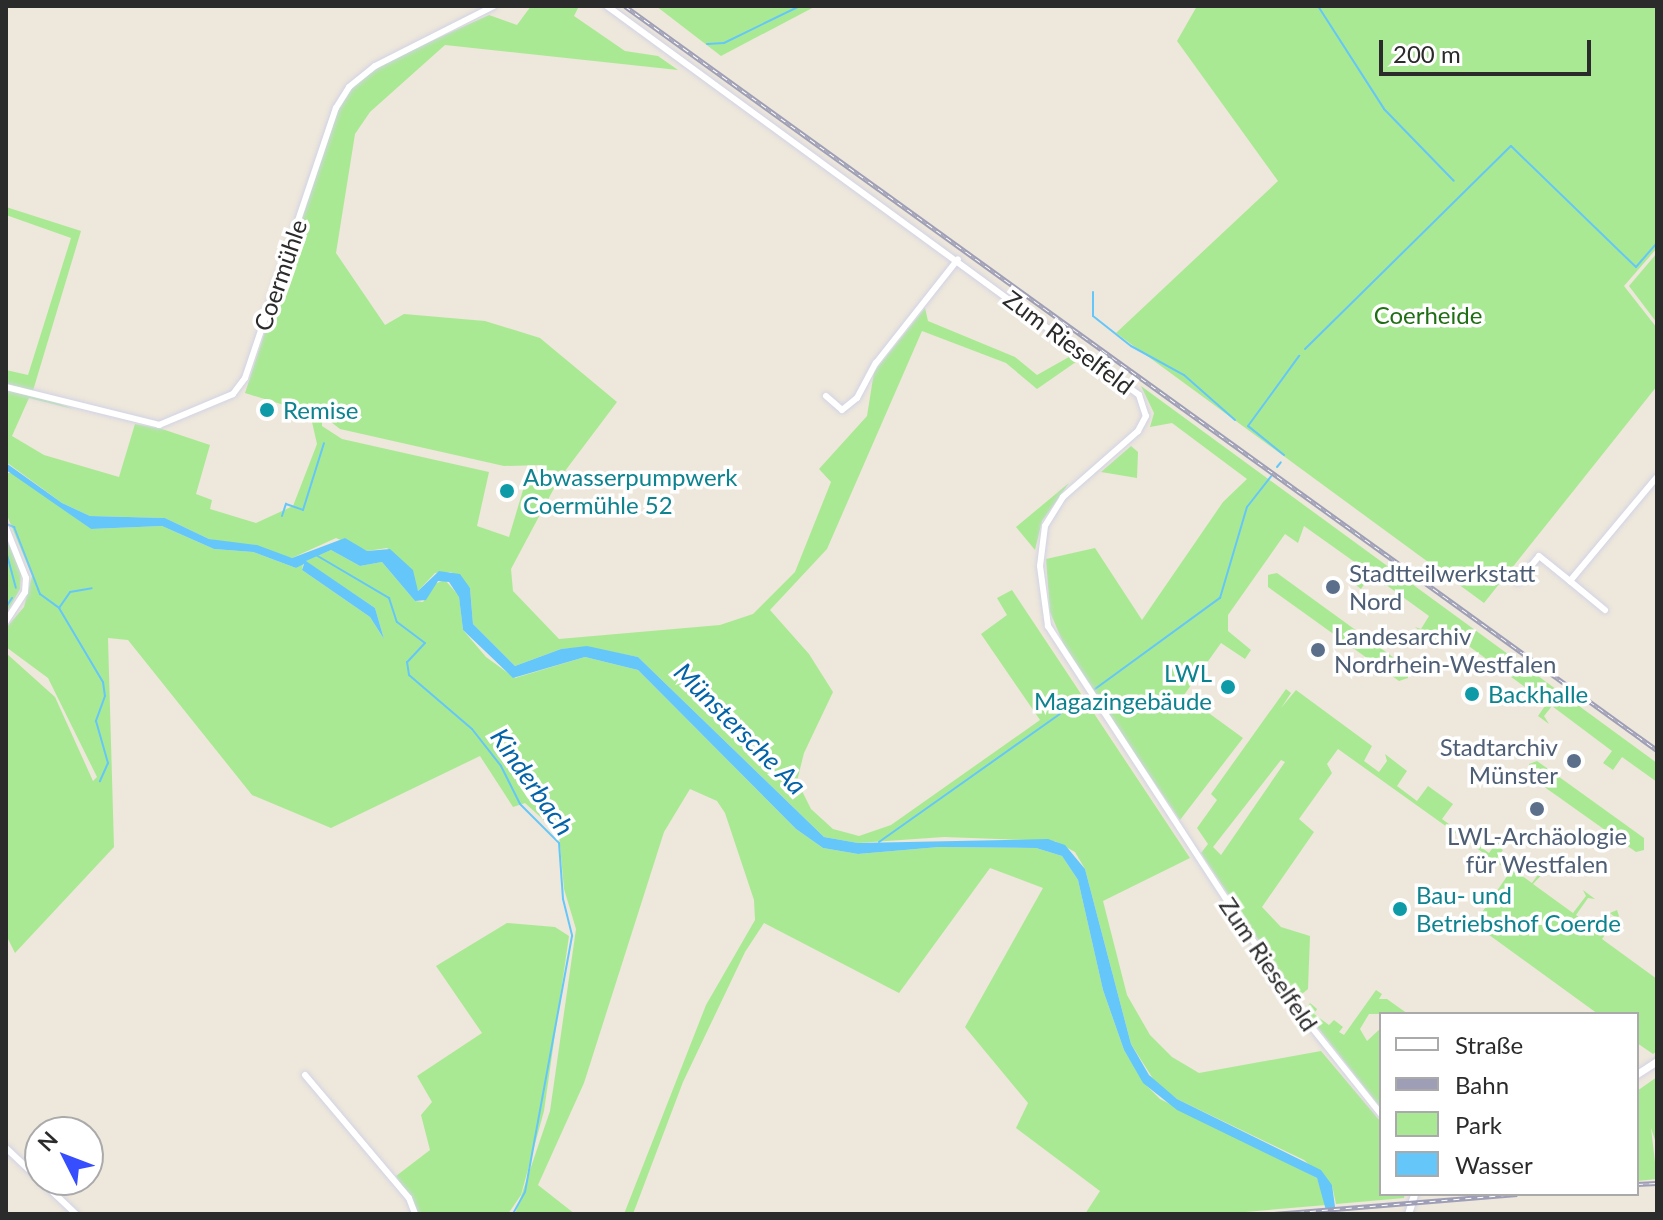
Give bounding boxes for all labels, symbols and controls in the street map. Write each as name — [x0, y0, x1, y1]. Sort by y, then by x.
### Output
scale bar — [1383, 24, 1595, 74]
text: 200 m — [1393, 39, 1461, 68]
street label: Coermühle — [248, 216, 312, 334]
street label: Zum Rieselfeld — [998, 284, 1140, 400]
park label: Coerheide — [1374, 301, 1482, 329]
place label: Remise — [283, 396, 358, 424]
marker: Remise — [258, 401, 276, 419]
place label: Abwasserpumpwerk Coermühle 52 — [523, 463, 737, 519]
marker: Abwasserpumpwerk Coermühle 52 — [498, 482, 516, 500]
place label: Stadtteilwerkstatt Nord — [1349, 559, 1535, 615]
marker: Stadtteilwerkstatt Nord — [1324, 578, 1342, 596]
place label: Landesarchiv Nordrhein-Westfalen — [1334, 622, 1556, 678]
marker: Landesarchiv Nordrhein-Westfalen — [1309, 641, 1327, 659]
water label: Münstersche Aa — [667, 656, 813, 802]
place label: LWL Magazingebäude — [1034, 659, 1212, 715]
marker: LWL Magazingebäude — [1219, 678, 1237, 696]
place label: Backhalle — [1488, 680, 1588, 708]
marker: Backhalle — [1463, 685, 1481, 703]
water label: Kinderbach — [484, 722, 580, 842]
place label: Stadtarchiv Münster — [1440, 733, 1558, 789]
marker: Stadtarchiv Münster — [1565, 752, 1583, 770]
marker: LWL-Archäologie für Westfalen — [1528, 800, 1546, 818]
place label: LWL-Archäologie für Westfalen — [1447, 822, 1627, 878]
place label: Bau- und Betriebshof Coerde — [1416, 881, 1621, 937]
street label: Zum Rieselfeld — [1214, 892, 1324, 1036]
marker: Bau- und Betriebshof Coerde — [1391, 900, 1409, 918]
legend — [1379, 1012, 1639, 1196]
text: Straße — [1455, 1030, 1523, 1059]
text: Bahn — [1455, 1070, 1509, 1099]
text: Park — [1455, 1110, 1502, 1139]
north arrow — [24, 1116, 104, 1196]
text: N — [32, 1126, 63, 1156]
text: Wasser — [1455, 1150, 1533, 1179]

